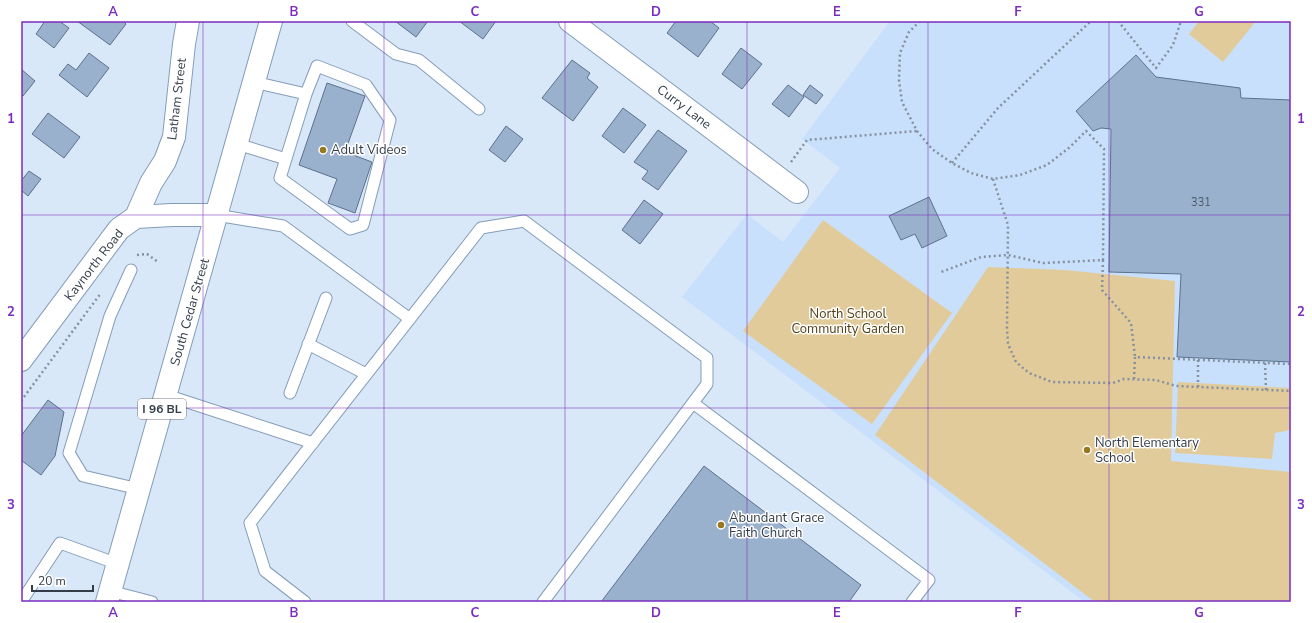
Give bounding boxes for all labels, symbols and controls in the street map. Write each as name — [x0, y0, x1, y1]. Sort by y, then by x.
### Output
text: A — [108, 3, 118, 21]
text: B — [290, 3, 299, 21]
text: C — [471, 3, 480, 21]
text: D — [651, 3, 661, 21]
text: E — [833, 3, 841, 21]
text: F — [1014, 3, 1022, 21]
text: G — [1194, 3, 1204, 21]
street label: Latham Street — [163, 56, 191, 141]
street label: Curry Lane — [653, 81, 715, 133]
text: 1 — [7, 110, 15, 128]
text: 1 — [1297, 110, 1305, 128]
place label: Adult Videos — [331, 141, 407, 159]
marker: Adult Videos — [318, 145, 328, 155]
house number: 331 — [1191, 195, 1211, 210]
street label: Kaynorth Road — [60, 225, 128, 305]
street label: South Cedar Street — [166, 256, 214, 368]
text: 2 — [7, 303, 15, 321]
text: 2 — [1297, 303, 1305, 321]
park label: North School Community Garden — [792, 305, 904, 338]
road number: I 96 BL — [138, 399, 186, 419]
place label: North Elementary School — [1095, 434, 1199, 467]
marker: North Elementary School — [1082, 445, 1092, 455]
text: 3 — [7, 496, 15, 514]
text: 3 — [1297, 496, 1305, 514]
place label: Abundant Grace Faith Church — [729, 509, 824, 542]
marker: Abundant Grace Faith Church — [716, 520, 726, 530]
scale bar — [32, 567, 93, 593]
text: 20 m — [38, 573, 66, 589]
text: A — [108, 604, 118, 622]
text: B — [290, 604, 299, 622]
text: C — [471, 604, 480, 622]
text: D — [651, 604, 661, 622]
text: E — [833, 604, 841, 622]
text: F — [1014, 604, 1022, 622]
text: G — [1194, 604, 1204, 622]

